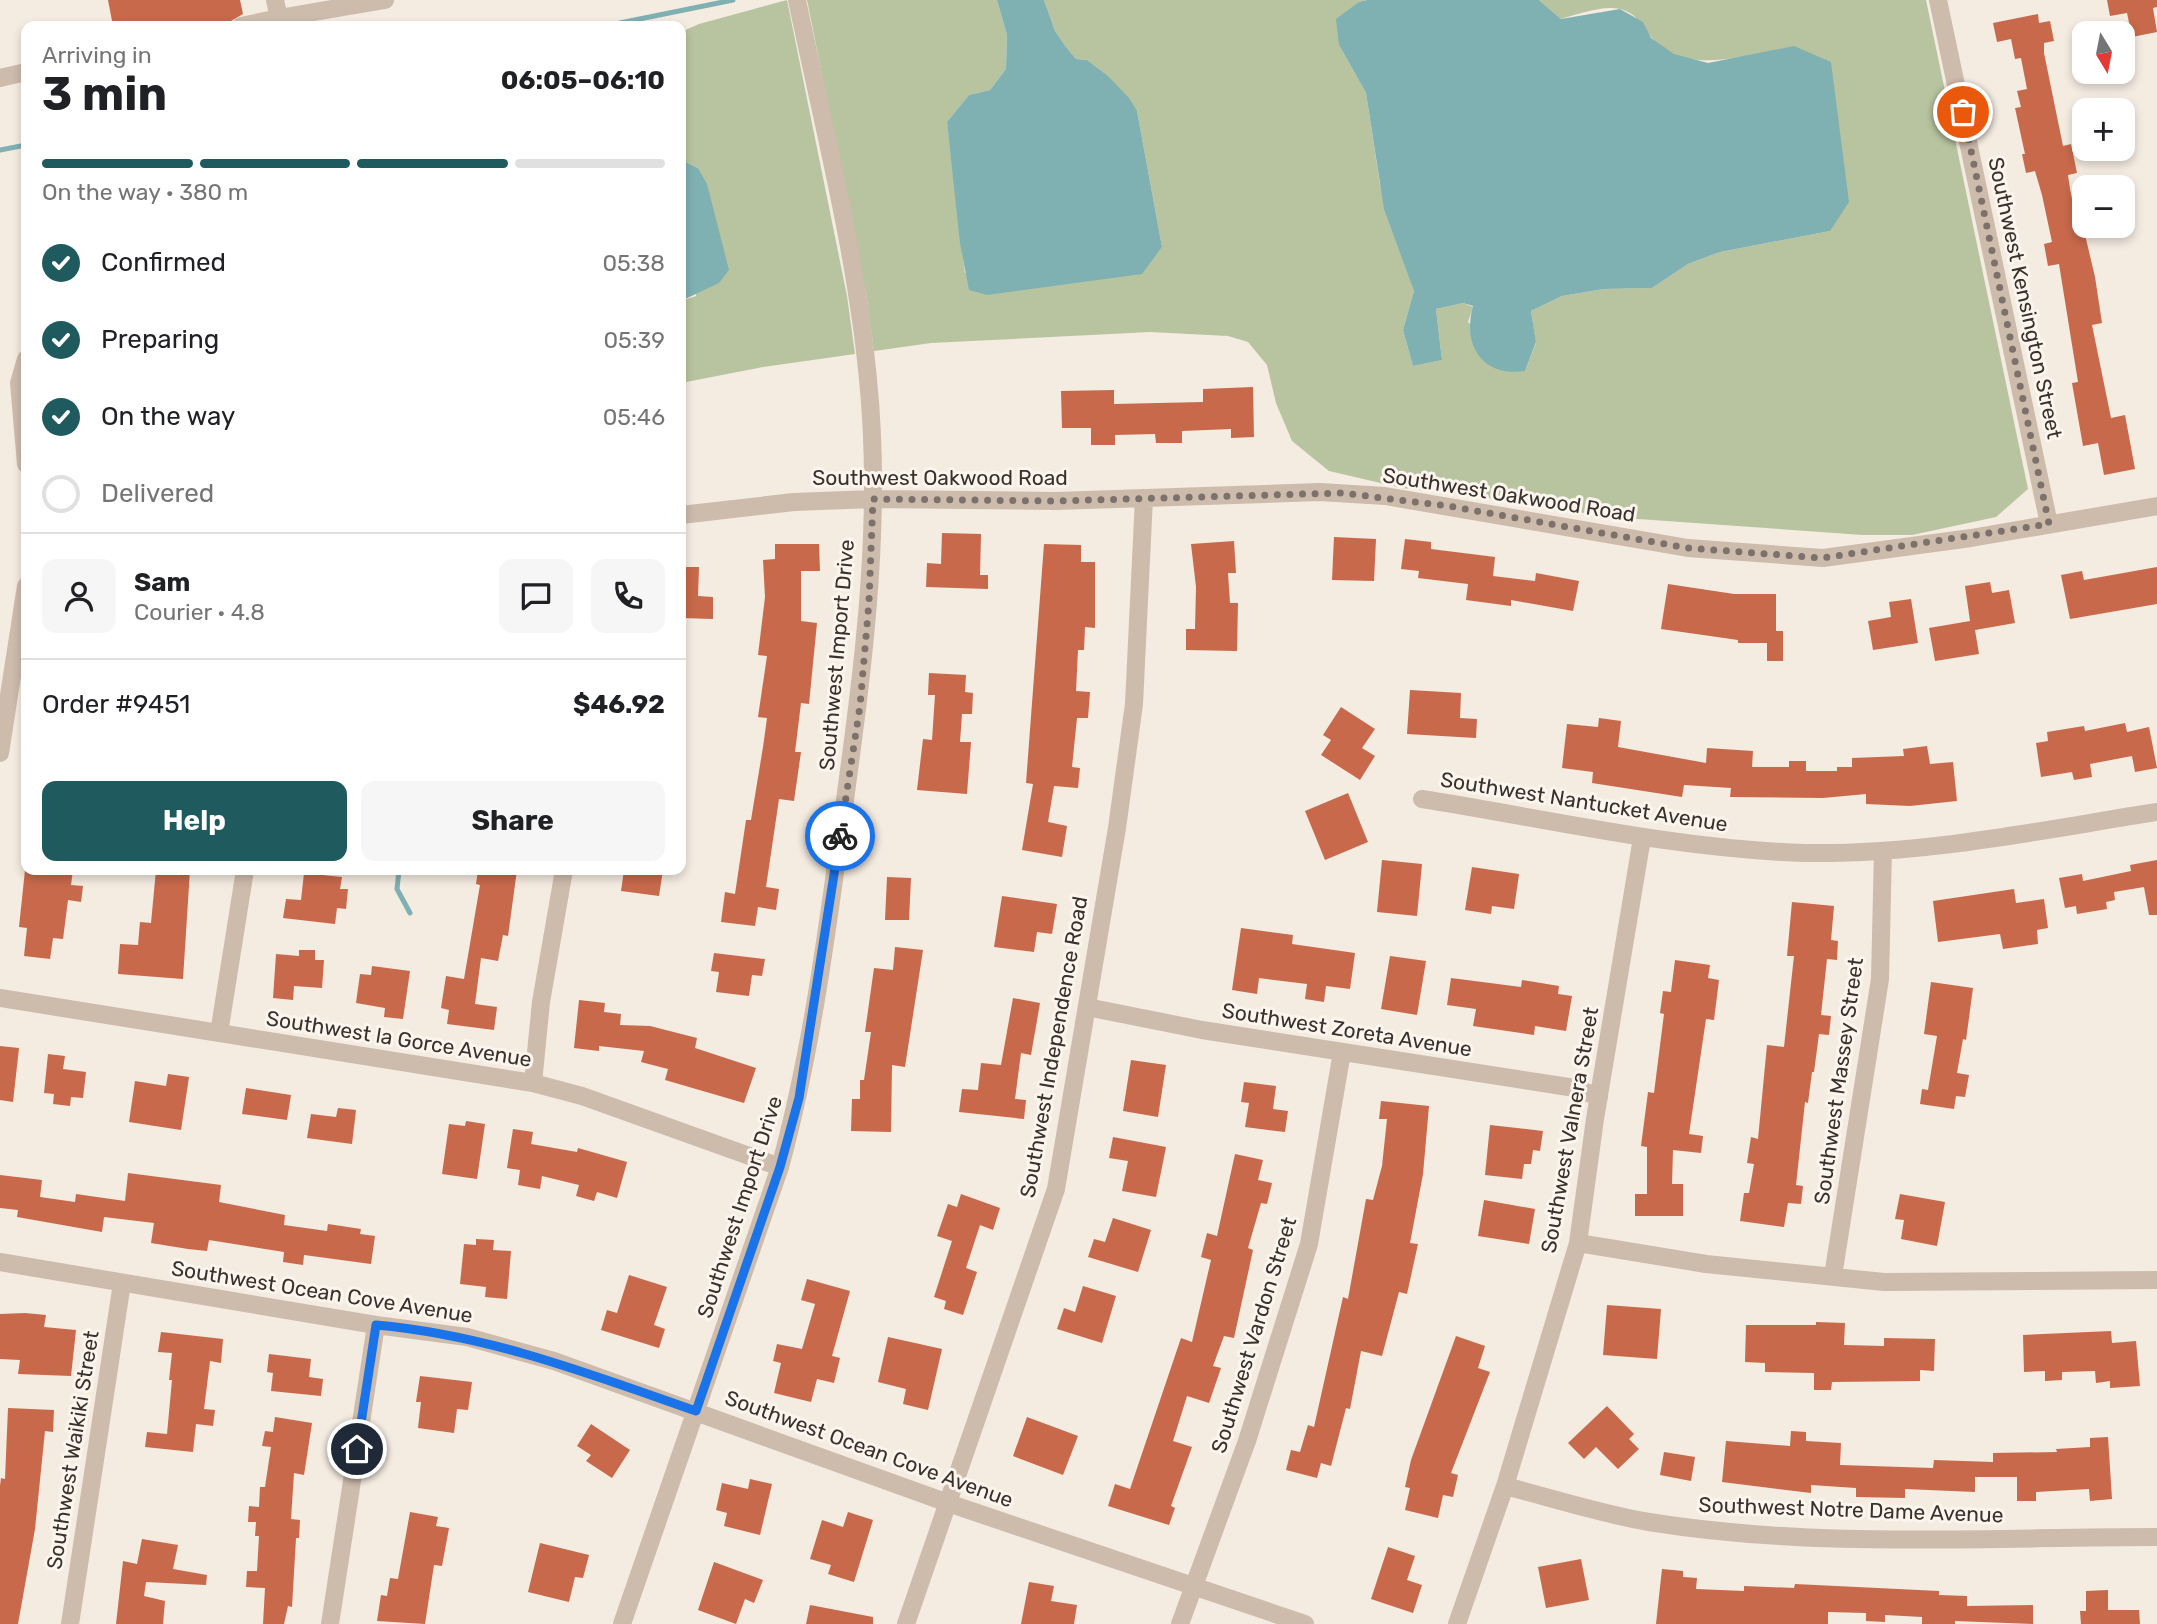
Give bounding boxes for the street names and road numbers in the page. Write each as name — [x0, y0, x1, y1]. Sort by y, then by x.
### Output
street label: Southwest Kensington Street — [1983, 155, 2068, 441]
street label: Southwest Oakwood Road — [1381, 462, 1637, 527]
street label: Southwest Oakwood Road — [812, 465, 1068, 490]
street label: Southwest Import Drive — [814, 538, 859, 772]
street label: Southwest Nantucket Avenue — [1439, 766, 1730, 837]
street label: Southwest Independence Road — [1015, 894, 1092, 1200]
street label: Southwest Massey Street — [1809, 956, 1868, 1206]
street label: Southwest Zoreta Avenue — [1220, 997, 1474, 1062]
street label: Southwest la Gorce Avenue — [265, 1005, 534, 1072]
street label: Southwest Valnera Street — [1536, 1005, 1603, 1255]
street label: Southwest Import Drive — [692, 1093, 787, 1321]
street label: Southwest Vardon Street — [1206, 1214, 1301, 1456]
street label: Southwest Ocean Cove Avenue — [170, 1255, 475, 1328]
street label: Southwest Waikiki Street — [41, 1329, 104, 1571]
street label: Southwest Ocean Cove Avenue — [722, 1385, 1017, 1512]
street label: Southwest Notre Dame Avenue — [1698, 1492, 2004, 1527]

